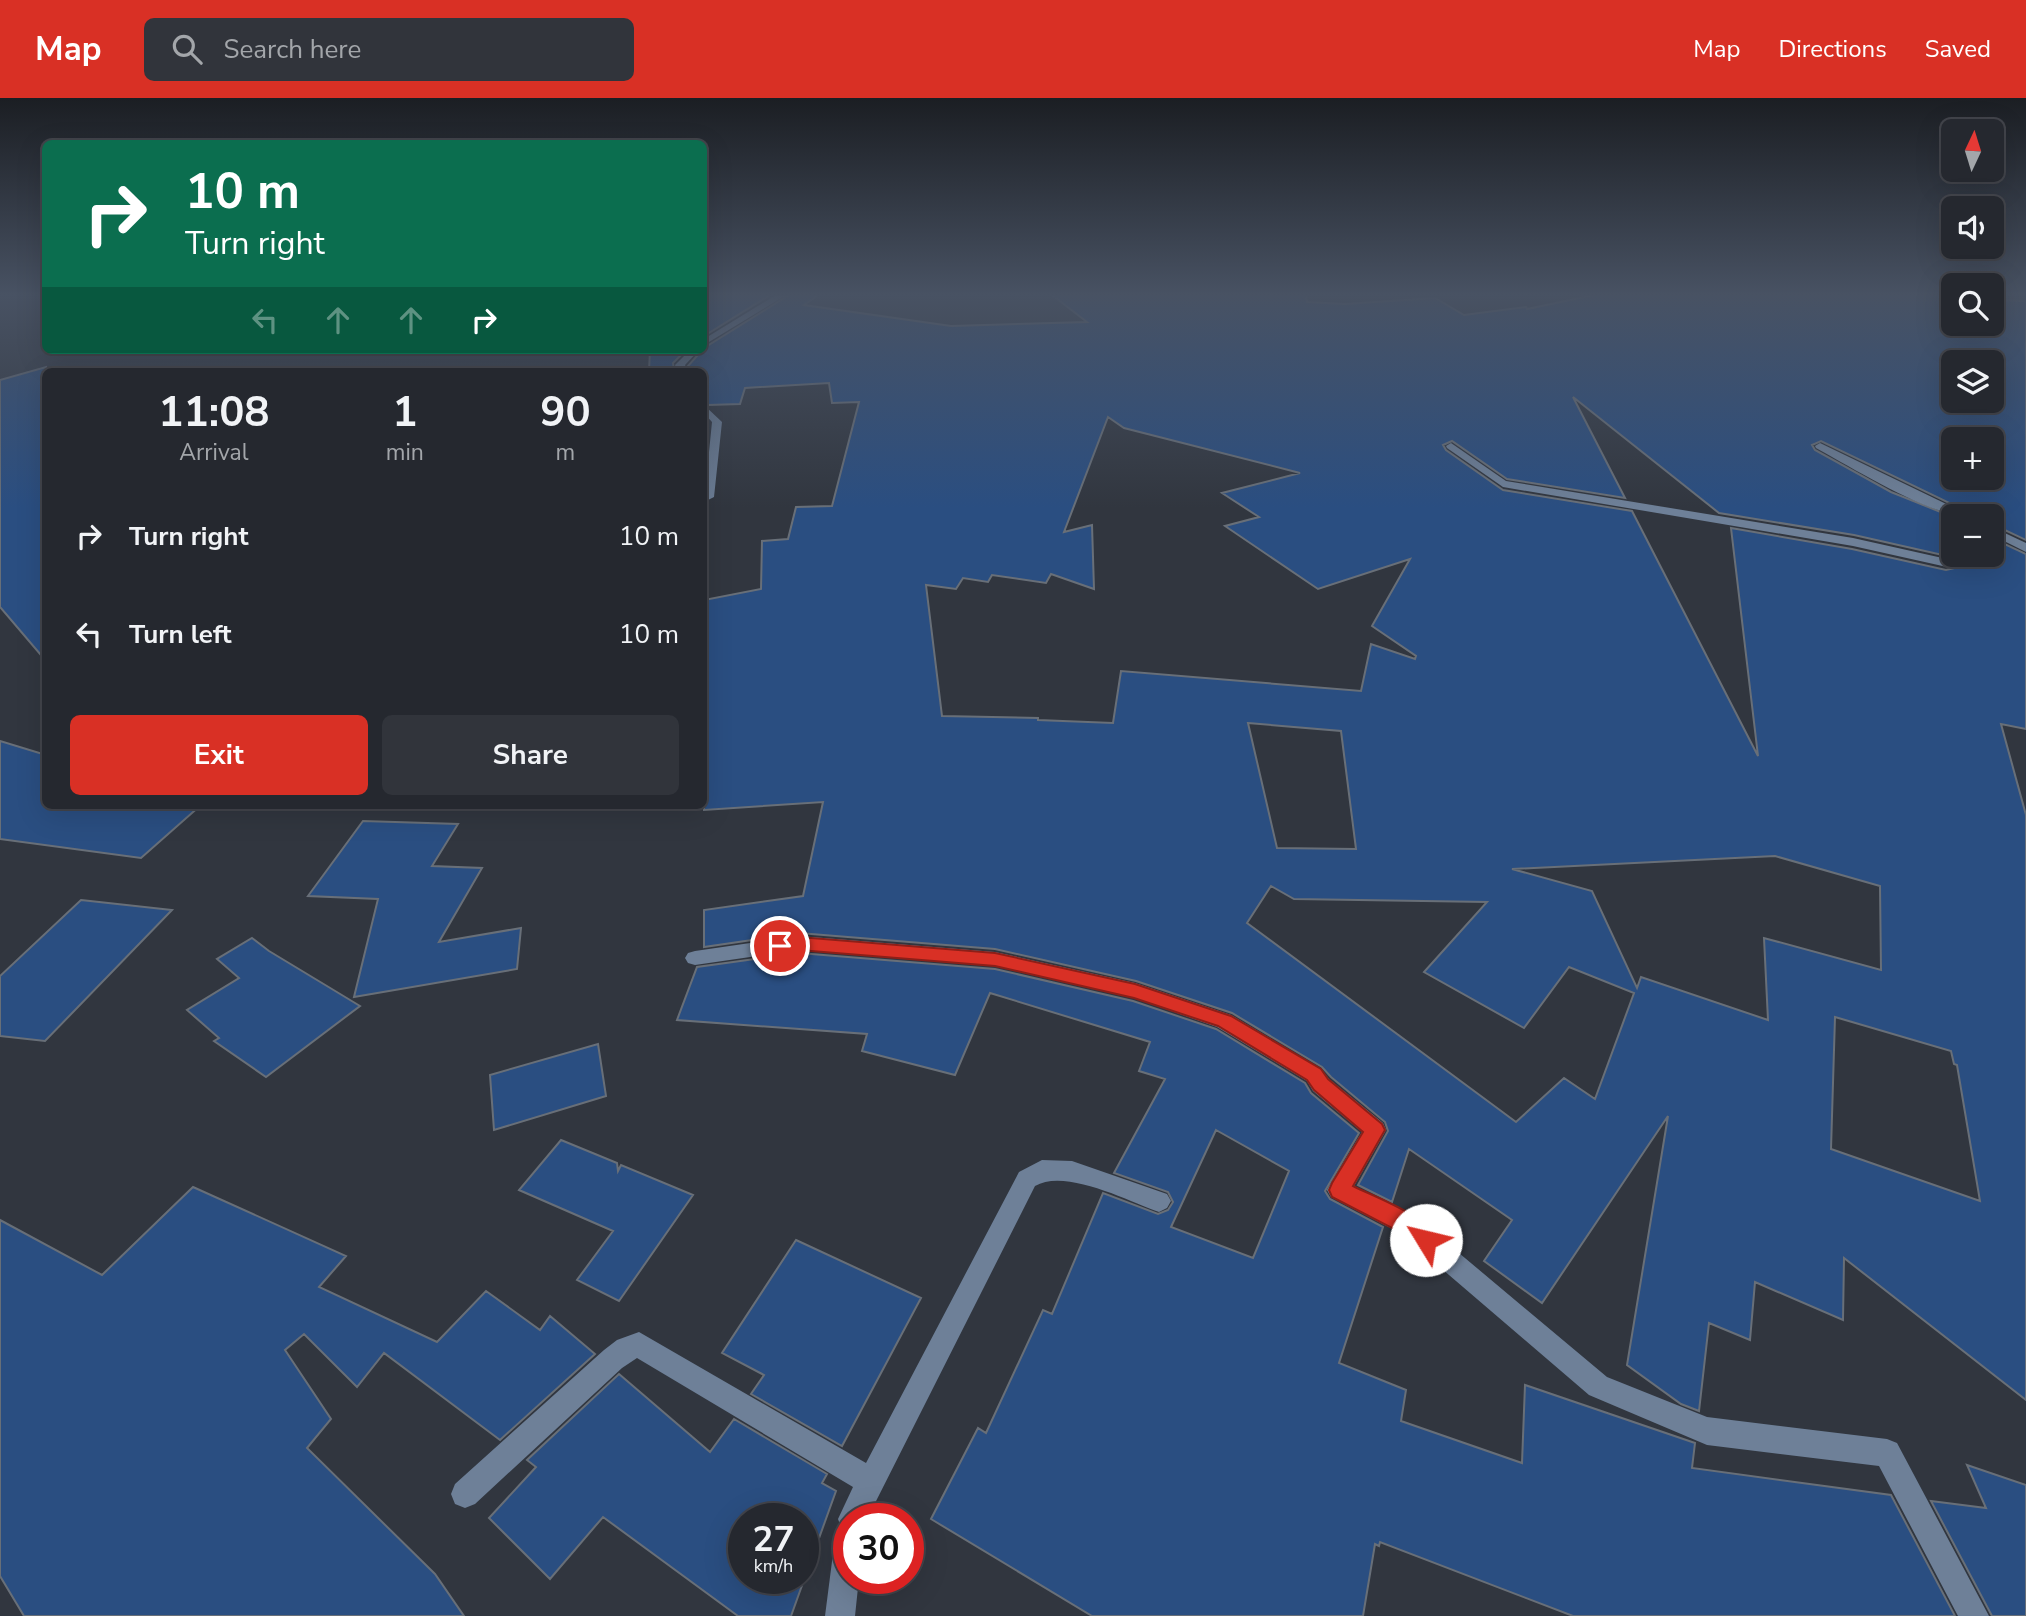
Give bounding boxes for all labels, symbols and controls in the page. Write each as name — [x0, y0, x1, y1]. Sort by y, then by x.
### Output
search box — [144, 18, 634, 81]
text: Map — [35, 27, 102, 72]
icon: search — [168, 30, 206, 68]
text: Search here — [224, 32, 361, 67]
text: Map — [1693, 33, 1740, 65]
text: Directions — [1778, 33, 1887, 65]
text: Saved — [1925, 33, 1991, 65]
north arrow — [1941, 119, 2004, 182]
map controls — [1941, 119, 2004, 567]
text: 10 m — [185, 158, 300, 225]
icon: right — [70, 168, 161, 259]
button: sound — [1941, 196, 2004, 259]
text: Turn right — [185, 222, 325, 265]
button: search — [1941, 273, 2004, 336]
icon: left — [246, 301, 284, 339]
icon: ahead — [319, 301, 357, 339]
icon: ahead — [392, 301, 430, 339]
icon: right — [465, 301, 503, 339]
button: layers — [1941, 350, 2004, 413]
text: 11:08 — [158, 384, 270, 441]
text: 1 — [392, 384, 417, 441]
text: 90 — [540, 384, 591, 441]
button: + — [1941, 427, 2004, 490]
text: Arrival — [179, 437, 249, 468]
text: min — [386, 437, 424, 468]
text: m — [556, 437, 575, 468]
button: − — [1941, 504, 2004, 567]
icon: right — [70, 517, 108, 555]
text: Turn right — [129, 519, 248, 554]
text: 10 m — [619, 519, 679, 554]
icon: left — [70, 615, 108, 653]
text: Turn left — [129, 617, 232, 652]
text: 10 m — [619, 617, 679, 652]
button: Exit — [70, 715, 368, 795]
button: Share — [382, 715, 679, 795]
pin — [750, 916, 810, 976]
icon: arrive — [761, 927, 799, 965]
position arrow — [1389, 1203, 1463, 1277]
speed limit sign: 30 — [833, 1503, 924, 1594]
text: 27 — [752, 1516, 795, 1563]
text: km/h — [754, 1554, 793, 1578]

